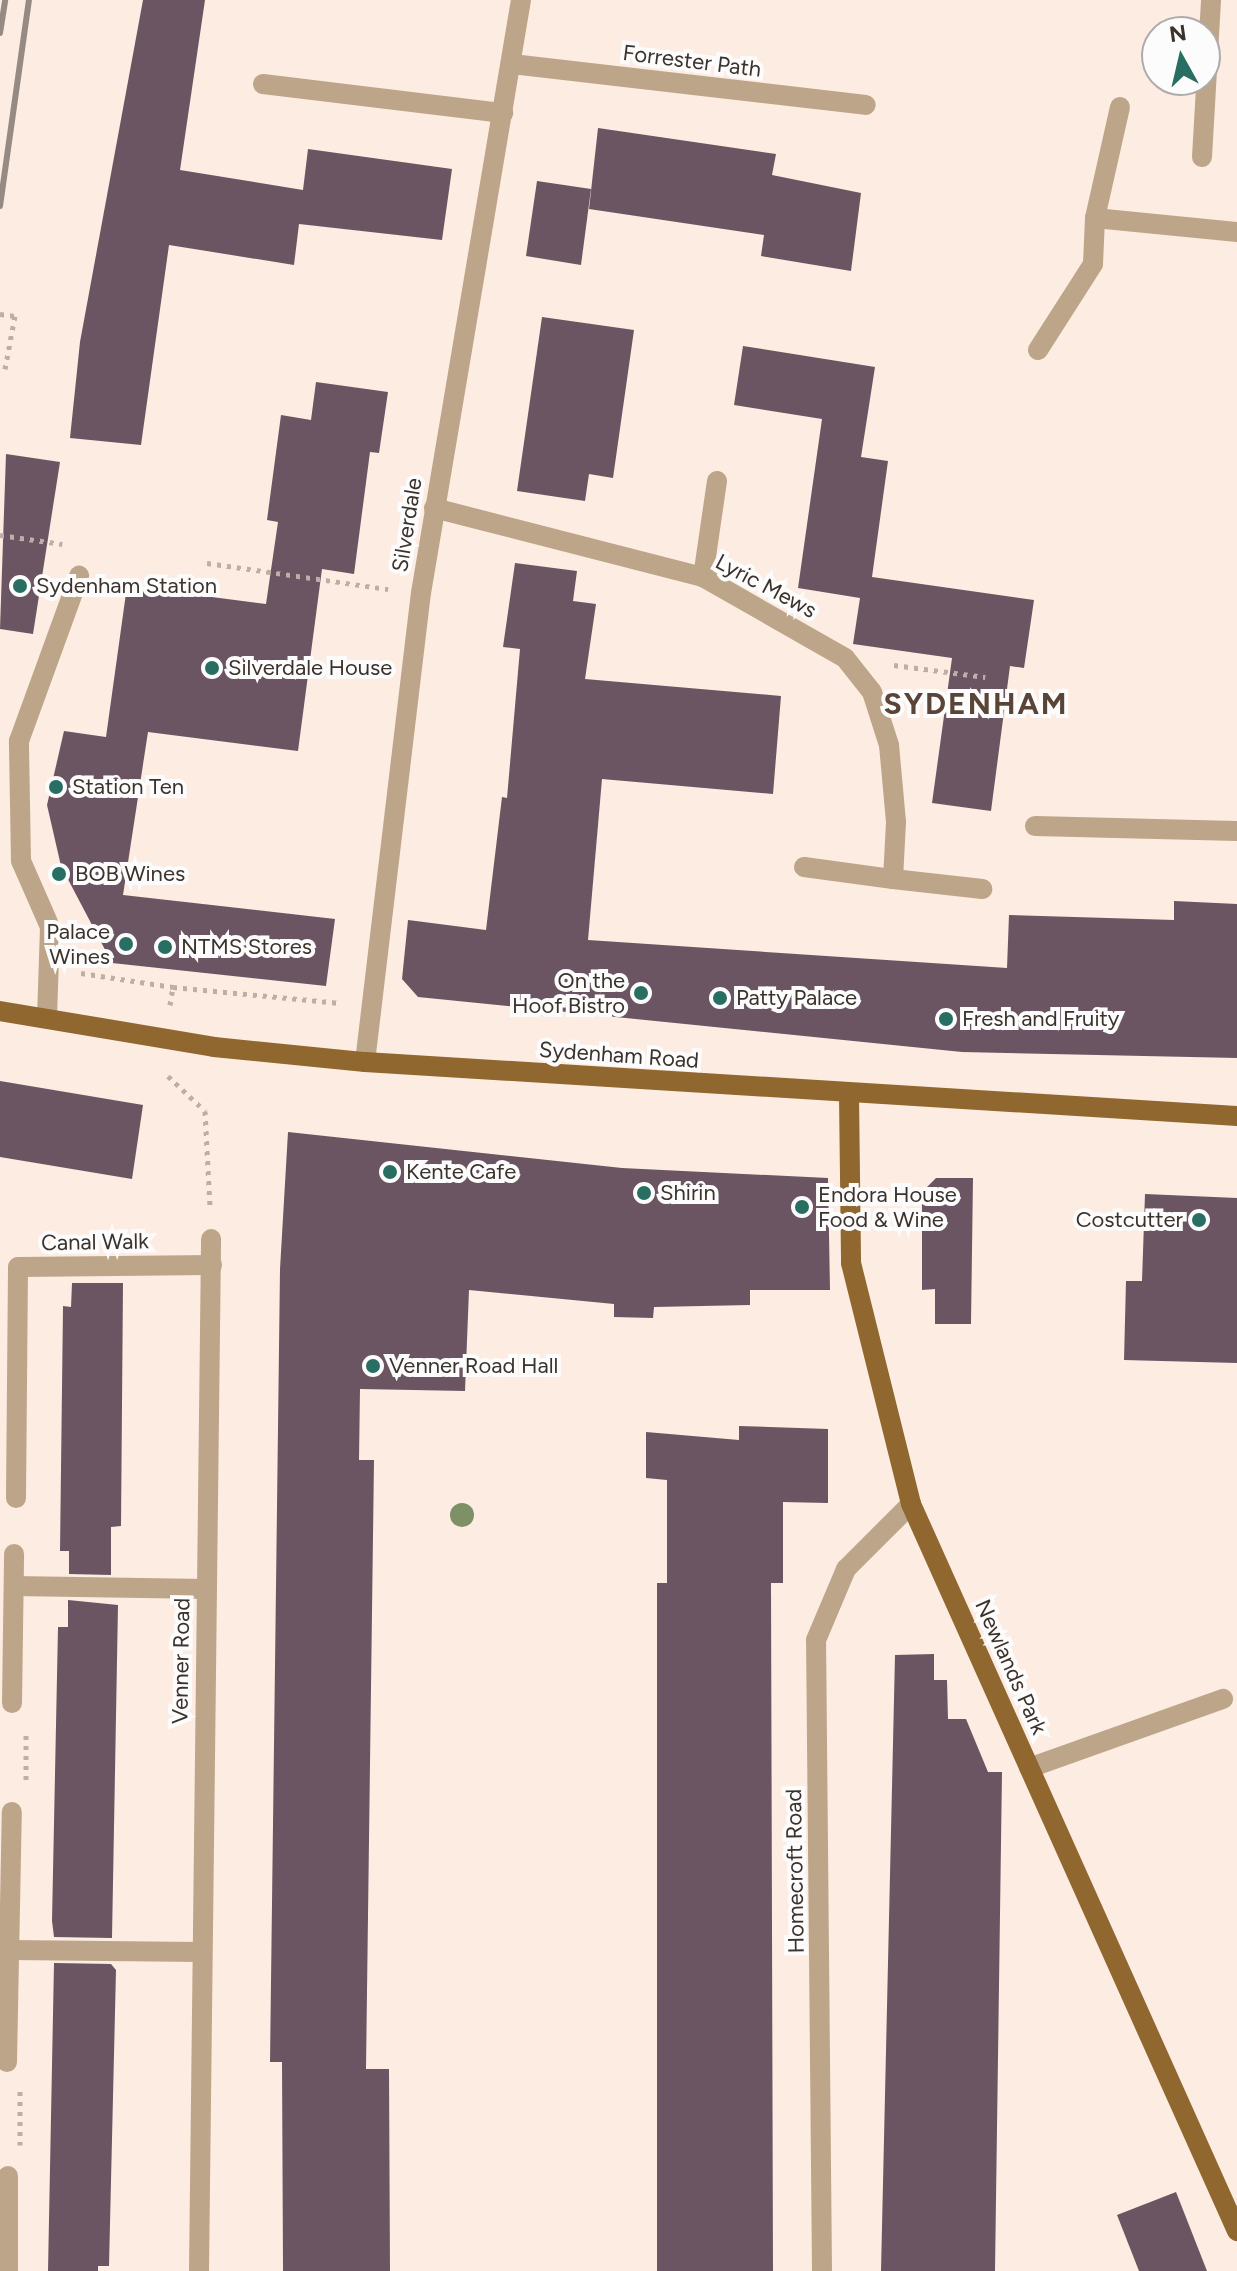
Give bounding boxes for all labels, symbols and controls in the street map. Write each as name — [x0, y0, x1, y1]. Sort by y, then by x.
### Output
north arrow — [1141, 16, 1221, 96]
text: N — [1168, 19, 1188, 48]
street label: Forrester Path — [621, 39, 763, 83]
street label: Silverdale — [387, 476, 427, 574]
street label: Lyric Mews — [711, 548, 821, 624]
place label: Sydenham Station — [36, 573, 217, 599]
marker: Sydenham Station — [11, 577, 29, 595]
place label: Silverdale House — [228, 655, 392, 681]
marker: Silverdale House — [203, 659, 221, 677]
district label: SYDENHAM — [883, 686, 1069, 722]
place label: Station Ten — [72, 774, 184, 800]
marker: Station Ten — [47, 778, 65, 796]
place label: BOB Wines — [75, 861, 185, 887]
marker: BOB Wines — [50, 865, 68, 883]
place label: Palace Wines — [46, 918, 110, 970]
place label: NTMS Stores — [181, 934, 312, 960]
marker: Palace Wines — [117, 935, 135, 953]
marker: NTMS Stores — [156, 938, 174, 956]
place label: On the Hoof Bistro — [512, 967, 625, 1018]
marker: On the Hoof Bistro — [632, 984, 650, 1002]
place label: Patty Palace — [736, 985, 857, 1011]
marker: Patty Palace — [711, 989, 729, 1007]
place label: Fresh and Fruity — [962, 1006, 1119, 1032]
marker: Fresh and Fruity — [937, 1010, 955, 1028]
street label: Sydenham Road — [538, 1036, 700, 1074]
place label: Kente Cafe — [406, 1159, 516, 1185]
marker: Kente Cafe — [381, 1163, 399, 1181]
place label: Shirin — [660, 1180, 716, 1206]
place label: Endora House Food & Wine — [818, 1181, 957, 1232]
marker: Shirin — [635, 1184, 653, 1202]
marker: Endora House Food & Wine — [793, 1198, 811, 1216]
place label: Costcutter — [1076, 1207, 1183, 1233]
marker: Costcutter — [1190, 1211, 1208, 1229]
street label: Canal Walk — [41, 1228, 149, 1256]
place label: Venner Road Hall — [389, 1353, 558, 1379]
marker: Venner Road Hall — [364, 1357, 382, 1375]
street label: Newlands Park — [970, 1596, 1052, 1738]
street label: Venner Road — [167, 1598, 195, 1724]
street label: Homecroft Road — [780, 1788, 810, 1954]

